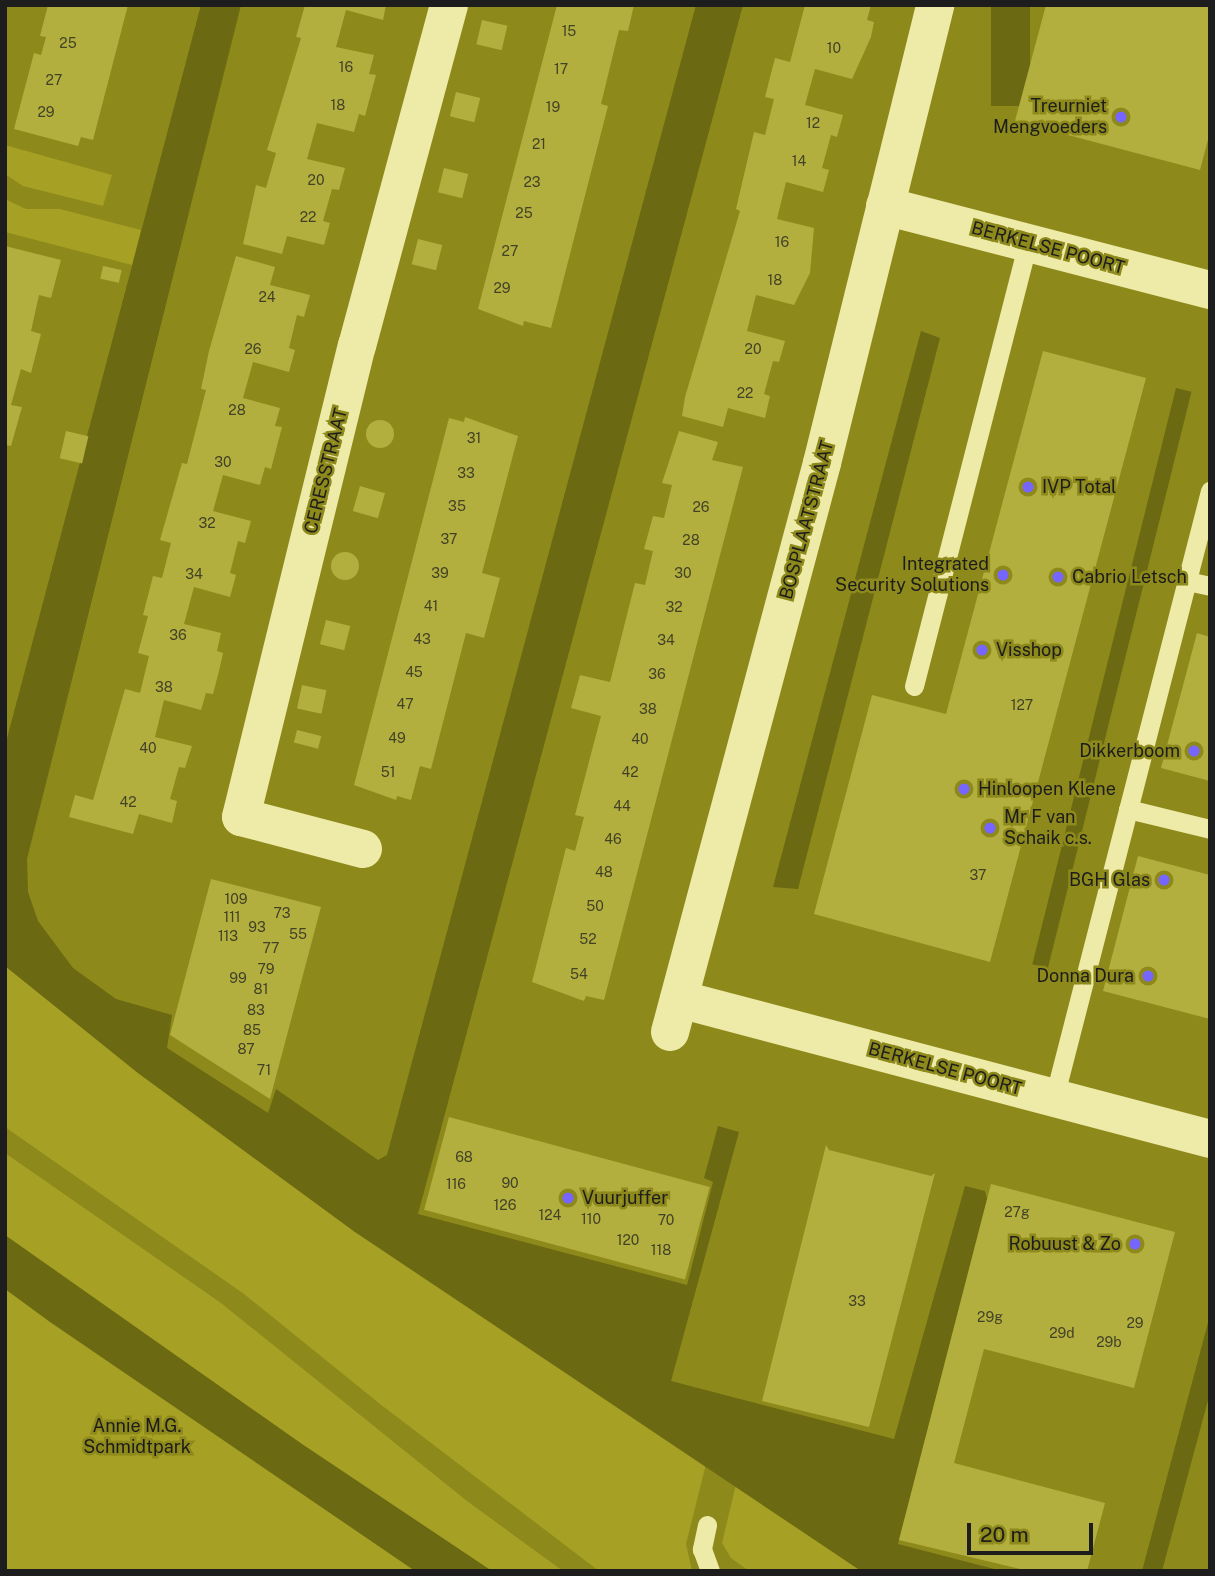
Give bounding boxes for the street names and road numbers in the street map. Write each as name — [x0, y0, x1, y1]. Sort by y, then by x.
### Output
street label: BERKELSE POORT — [969, 217, 1127, 279]
street label: CERESSTRAAT — [300, 406, 352, 536]
street label: BOSPLAATSTRAAT — [775, 438, 839, 602]
street label: BERKELSE POORT — [866, 1038, 1024, 1100]

